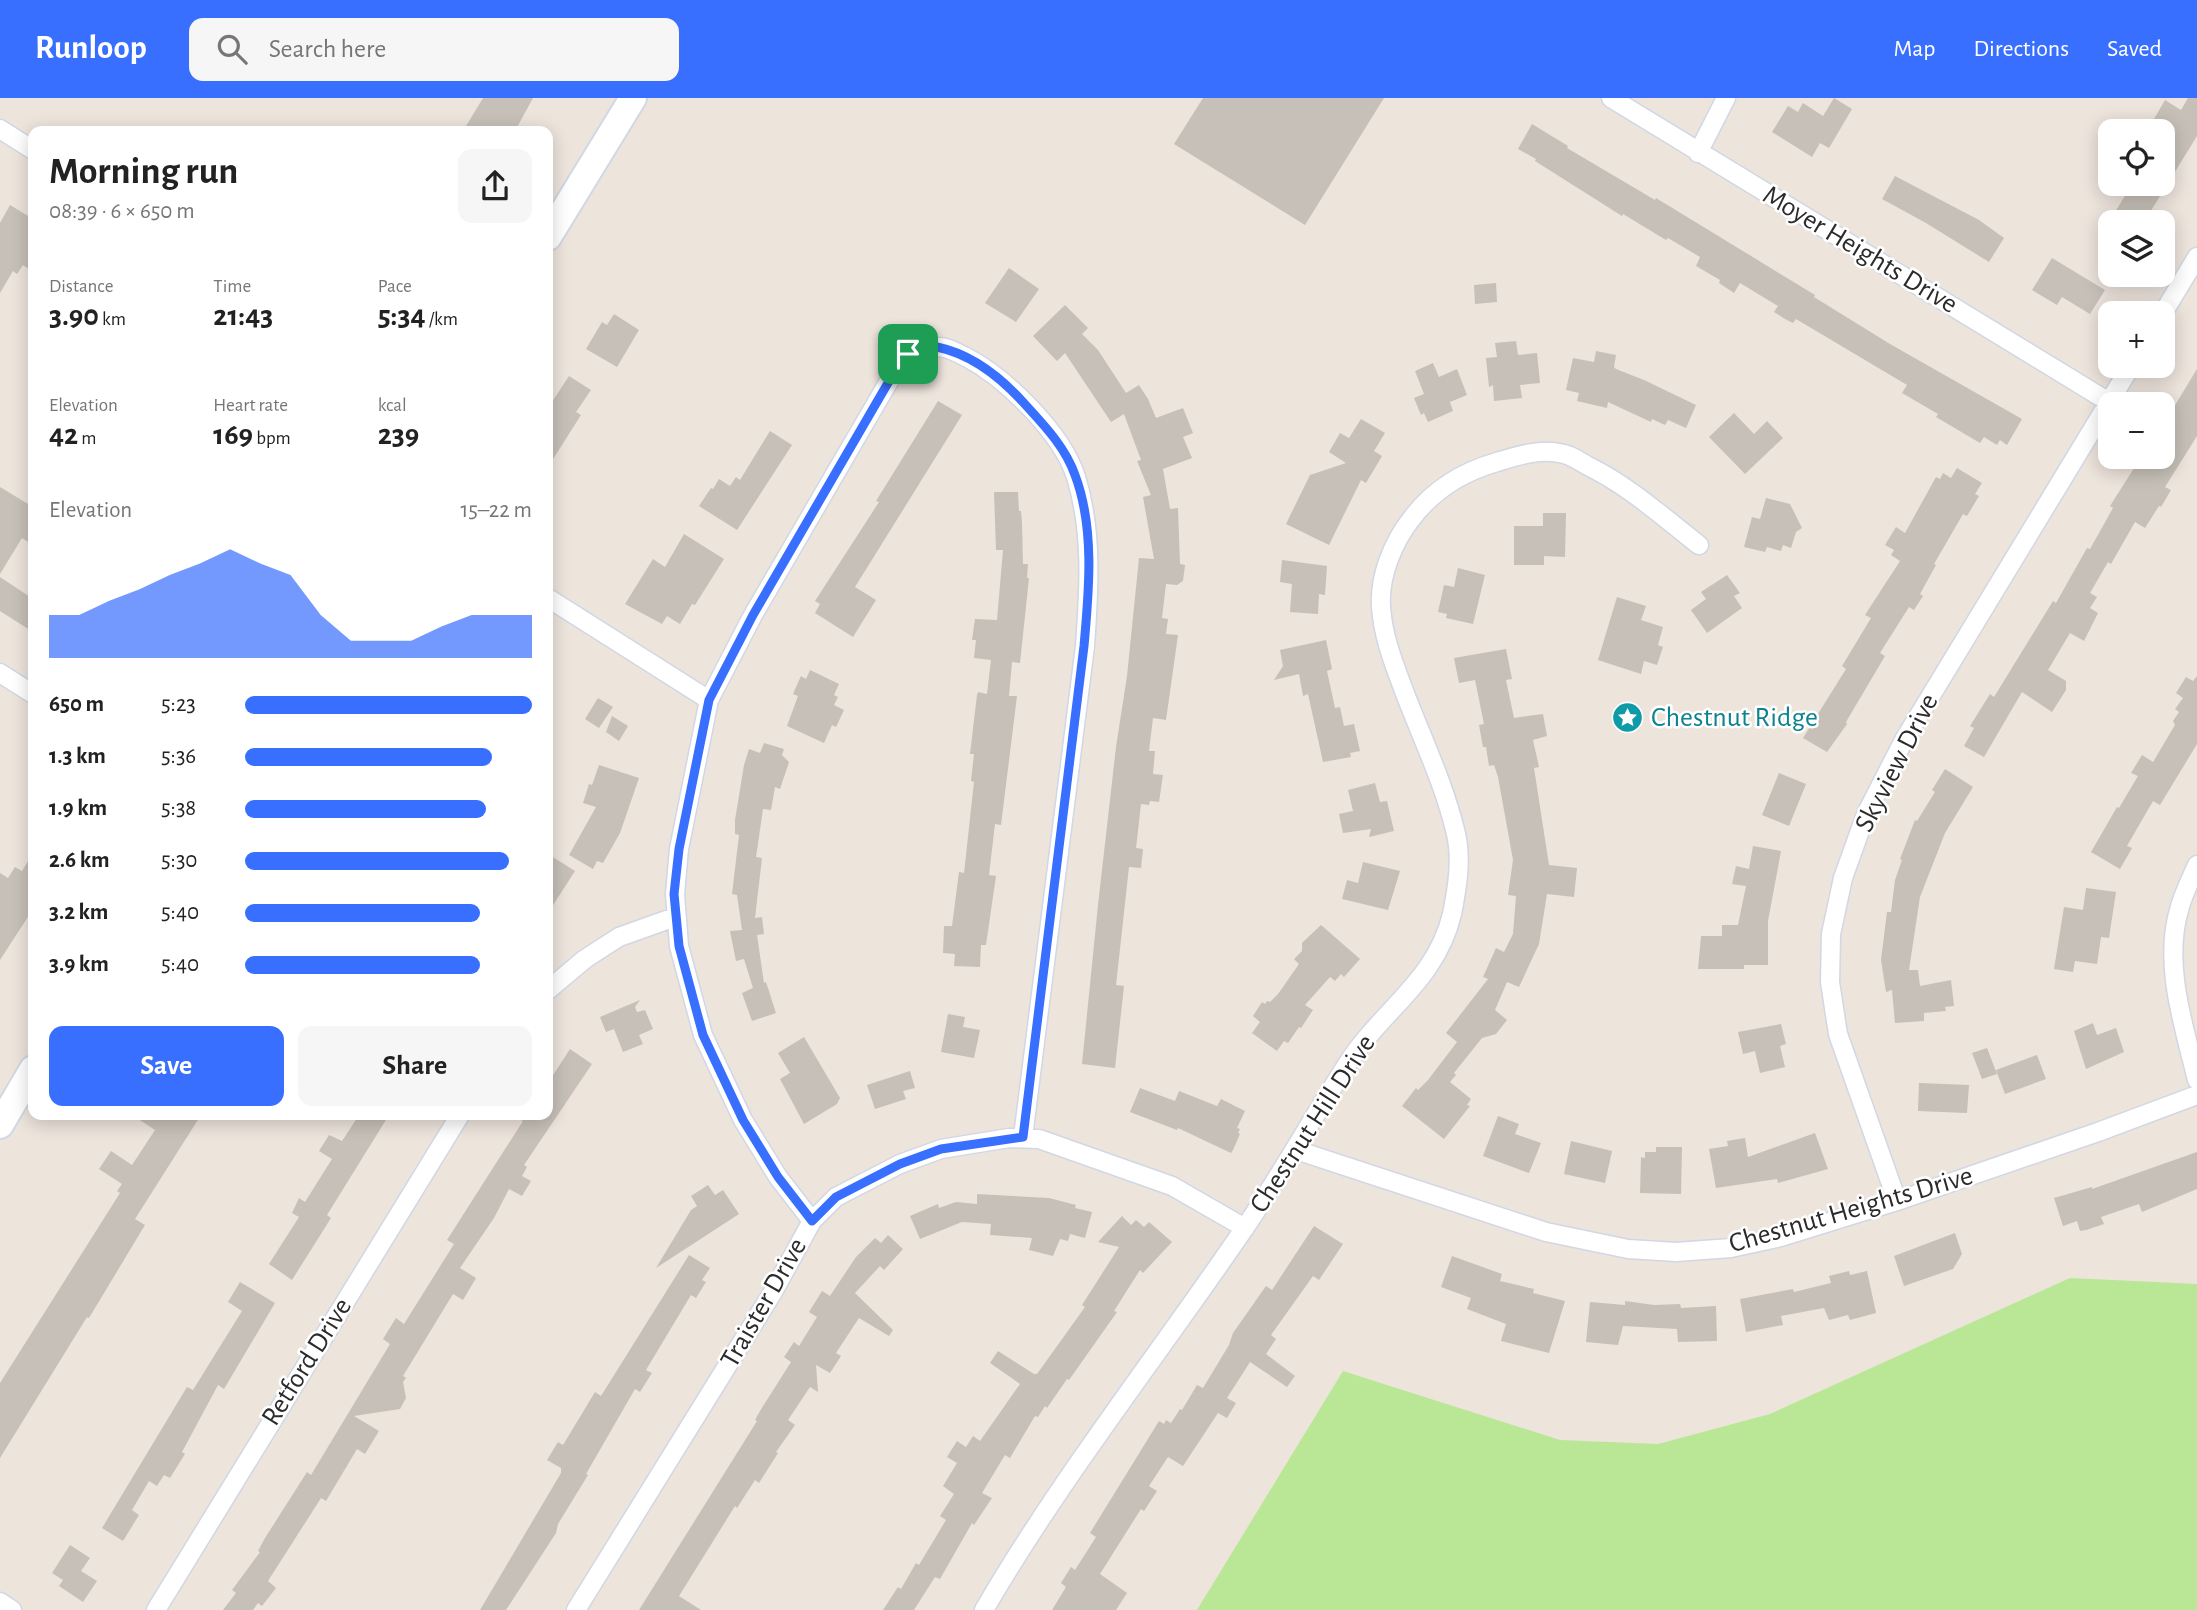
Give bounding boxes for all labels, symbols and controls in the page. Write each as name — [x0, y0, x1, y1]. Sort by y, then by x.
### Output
search box — [189, 18, 679, 81]
icon: search — [213, 30, 251, 68]
text: Runloop — [35, 32, 147, 65]
text: Search here — [269, 36, 386, 62]
text: Map — [1893, 37, 1935, 61]
text: Directions — [1973, 37, 2069, 61]
text: Saved — [2107, 37, 2162, 61]
map controls — [2098, 119, 2175, 469]
button: locate — [2098, 119, 2175, 196]
button: share — [458, 149, 532, 223]
text: Morning run — [49, 153, 238, 191]
street label: Moyer Heights Drive — [1758, 181, 1962, 319]
text: 08:39 · 6 × 650 m — [49, 200, 195, 223]
button: layers — [2098, 210, 2175, 287]
text: Distance — [49, 277, 113, 296]
text: Time — [213, 277, 251, 296]
text: Pace — [378, 277, 412, 296]
text: 3.90 — [49, 301, 99, 331]
text: 21:43 — [213, 301, 273, 331]
text: 5:34 — [378, 301, 426, 331]
button: + — [2098, 301, 2175, 378]
text: km — [99, 310, 126, 329]
text: /km — [426, 310, 458, 329]
pin — [878, 324, 938, 384]
icon: arrive — [889, 335, 927, 373]
button: − — [2098, 392, 2175, 469]
text: Elevation — [49, 396, 118, 415]
text: Heart rate — [213, 396, 288, 415]
text: kcal — [378, 396, 407, 415]
text: 42 — [49, 420, 78, 450]
text: 169 — [213, 420, 253, 450]
text: 239 — [378, 420, 419, 450]
text: m — [78, 429, 97, 448]
text: bpm — [253, 429, 291, 448]
text: Elevation — [49, 499, 132, 522]
text: 15–22 m — [460, 499, 532, 522]
street label: Skyview Drive — [1850, 689, 1944, 837]
text: 650 m — [49, 693, 104, 716]
text: 5:23 — [161, 693, 196, 716]
place icon: Chestnut Ridge — [1611, 701, 1645, 735]
place label: Chestnut Ridge — [1651, 704, 1818, 732]
text: 1.3 km — [49, 745, 106, 768]
text: 5:36 — [161, 745, 196, 768]
text: 1.9 km — [49, 797, 107, 820]
text: 5:38 — [161, 797, 196, 820]
text: 2.6 km — [49, 849, 110, 872]
text: 5:30 — [161, 849, 198, 872]
text: 3.2 km — [49, 901, 108, 924]
text: 5:40 — [161, 901, 199, 924]
text: 3.9 km — [49, 953, 109, 976]
text: 5:40 — [161, 953, 199, 976]
button: Save — [49, 1026, 284, 1106]
button: Share — [298, 1026, 532, 1106]
street label: Chestnut Hill Drive — [1245, 1030, 1381, 1218]
street label: Chestnut Heights Drive — [1726, 1162, 1976, 1258]
street label: Traister Drive — [716, 1234, 812, 1372]
street label: Retford Drive — [257, 1293, 357, 1431]

